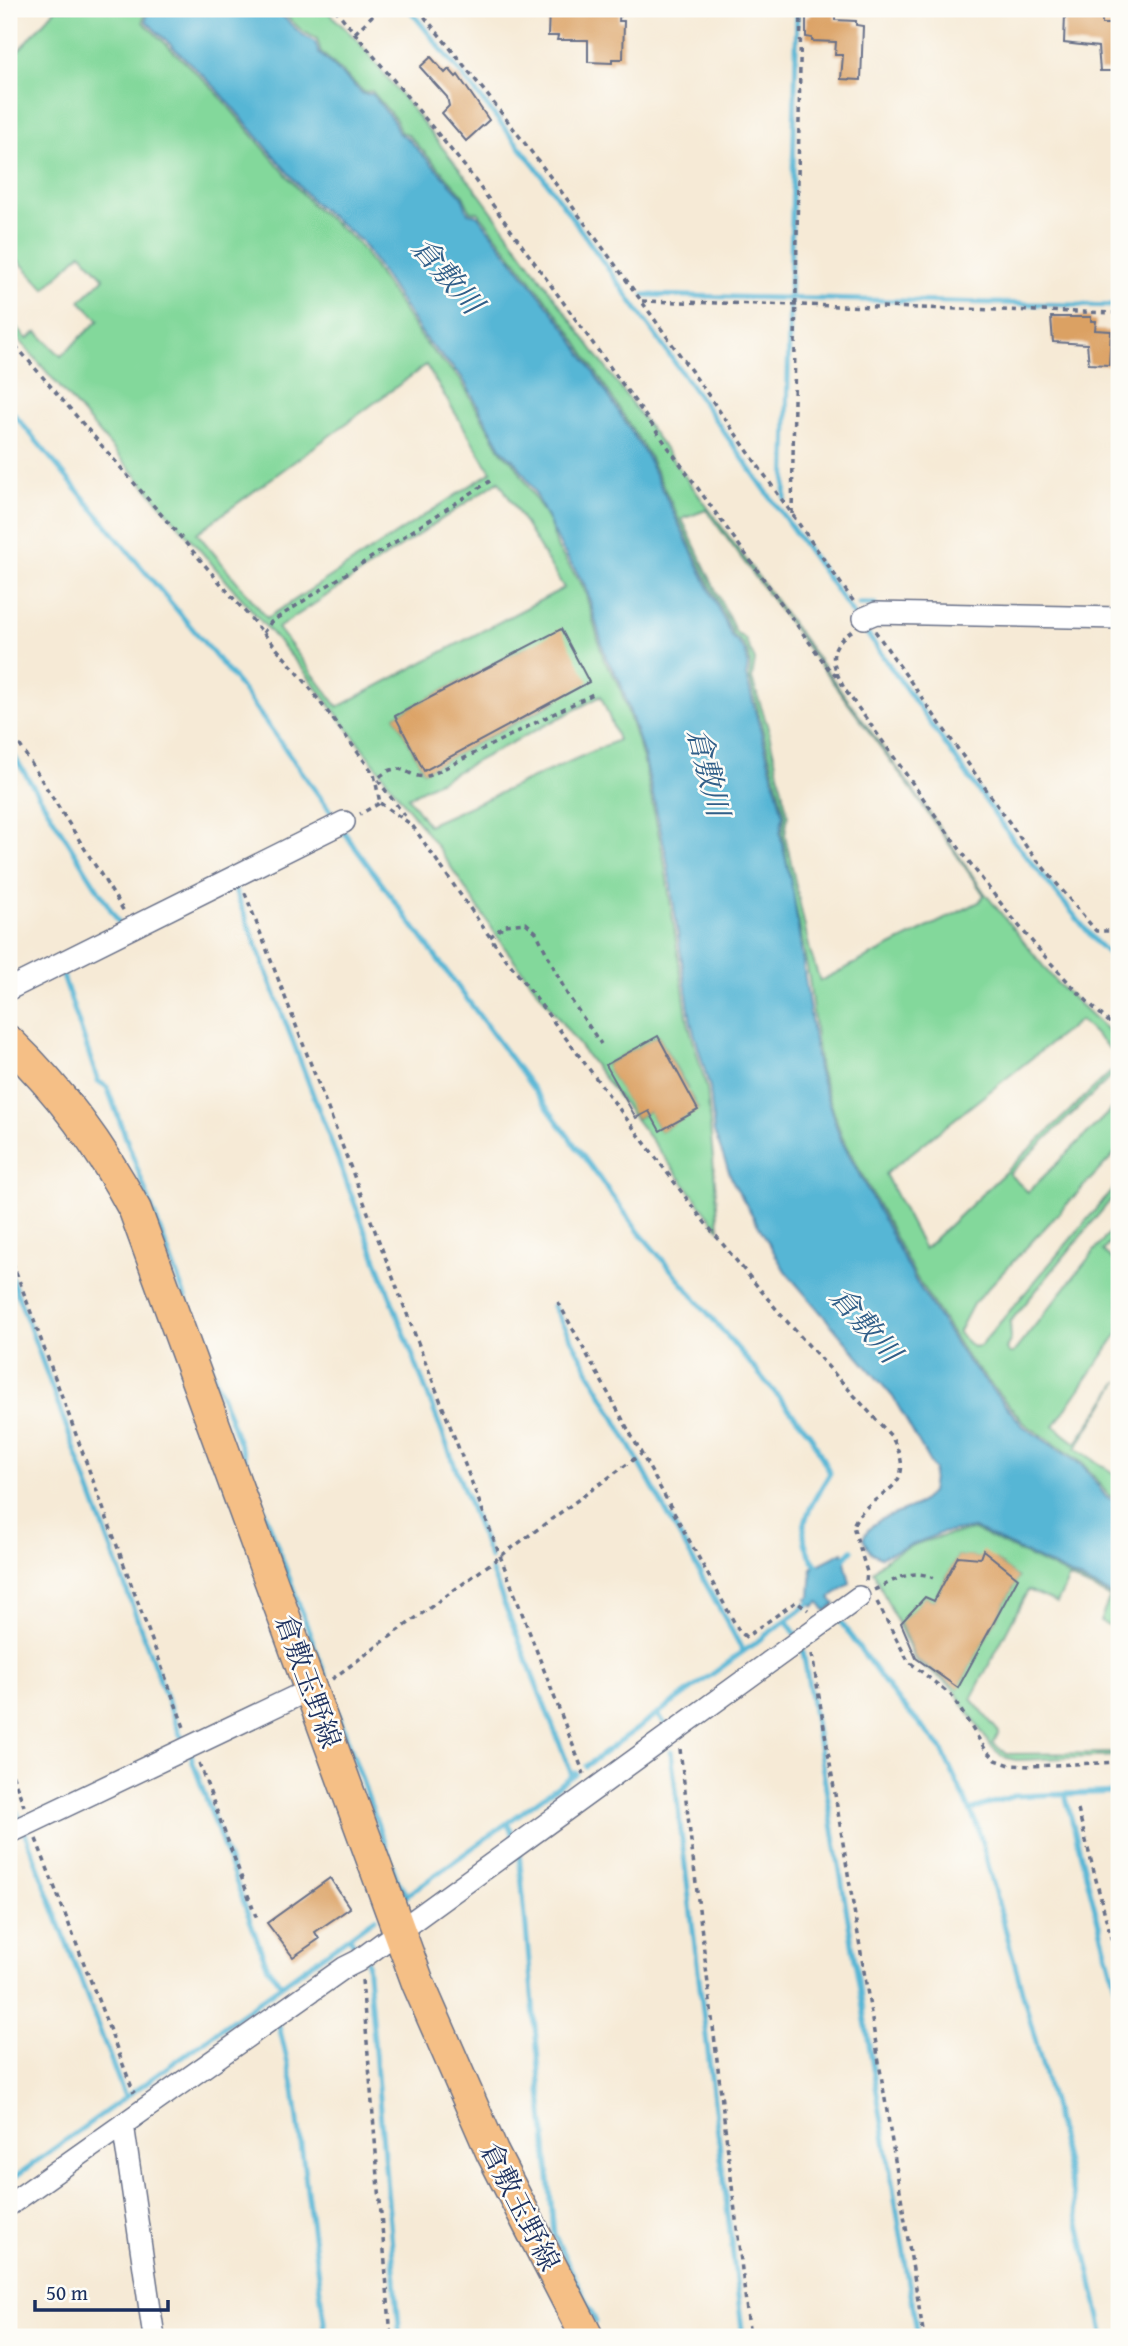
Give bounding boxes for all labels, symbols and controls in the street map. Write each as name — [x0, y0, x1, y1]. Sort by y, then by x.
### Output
water label: 倉敷川 — [402, 227, 496, 326]
water label: 倉敷川 — [677, 723, 742, 824]
water label: 倉敷川 — [820, 1276, 914, 1375]
street label: 倉敷玉野線 — [266, 1608, 352, 1754]
street label: 倉敷玉野線 — [471, 2134, 571, 2278]
scale bar — [35, 2269, 168, 2313]
text: 50 m — [46, 2277, 88, 2308]

